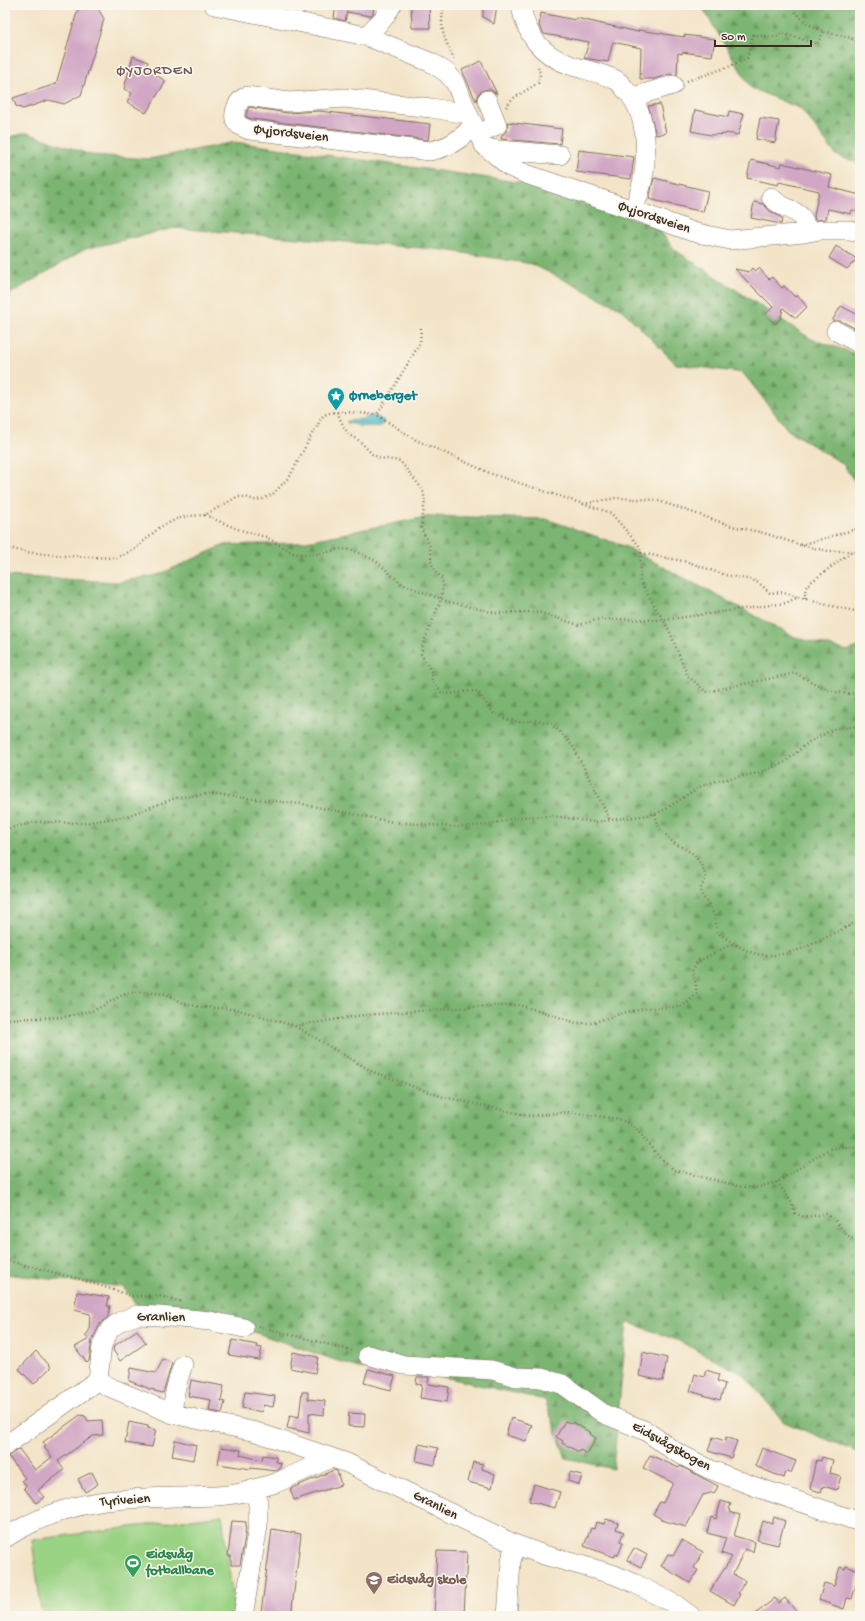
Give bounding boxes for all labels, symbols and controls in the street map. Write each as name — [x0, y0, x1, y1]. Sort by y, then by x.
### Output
scale bar — [715, 22, 811, 48]
text: 50 m — [721, 31, 746, 45]
district label: ØYJORDEN — [116, 62, 194, 80]
street label: Øyjordsveien — [253, 121, 330, 147]
street label: Øyjordsveien — [616, 198, 693, 238]
place icon: Ørneberget — [326, 386, 346, 411]
place label: Ørneberget — [349, 388, 418, 405]
street label: Granlien — [137, 1309, 186, 1327]
street label: Eidsvågskogen — [629, 1418, 714, 1476]
street label: Granlien — [410, 1487, 461, 1525]
street label: Tyriveien — [98, 1491, 151, 1511]
place label: Eidsvåg fotballbane — [145, 1547, 214, 1580]
sports icon: Eidsvåg fotballbane — [123, 1553, 143, 1578]
school or university icon: Eidsvåg skole — [364, 1570, 384, 1595]
place label: Eidsvåg skole — [387, 1572, 467, 1589]

